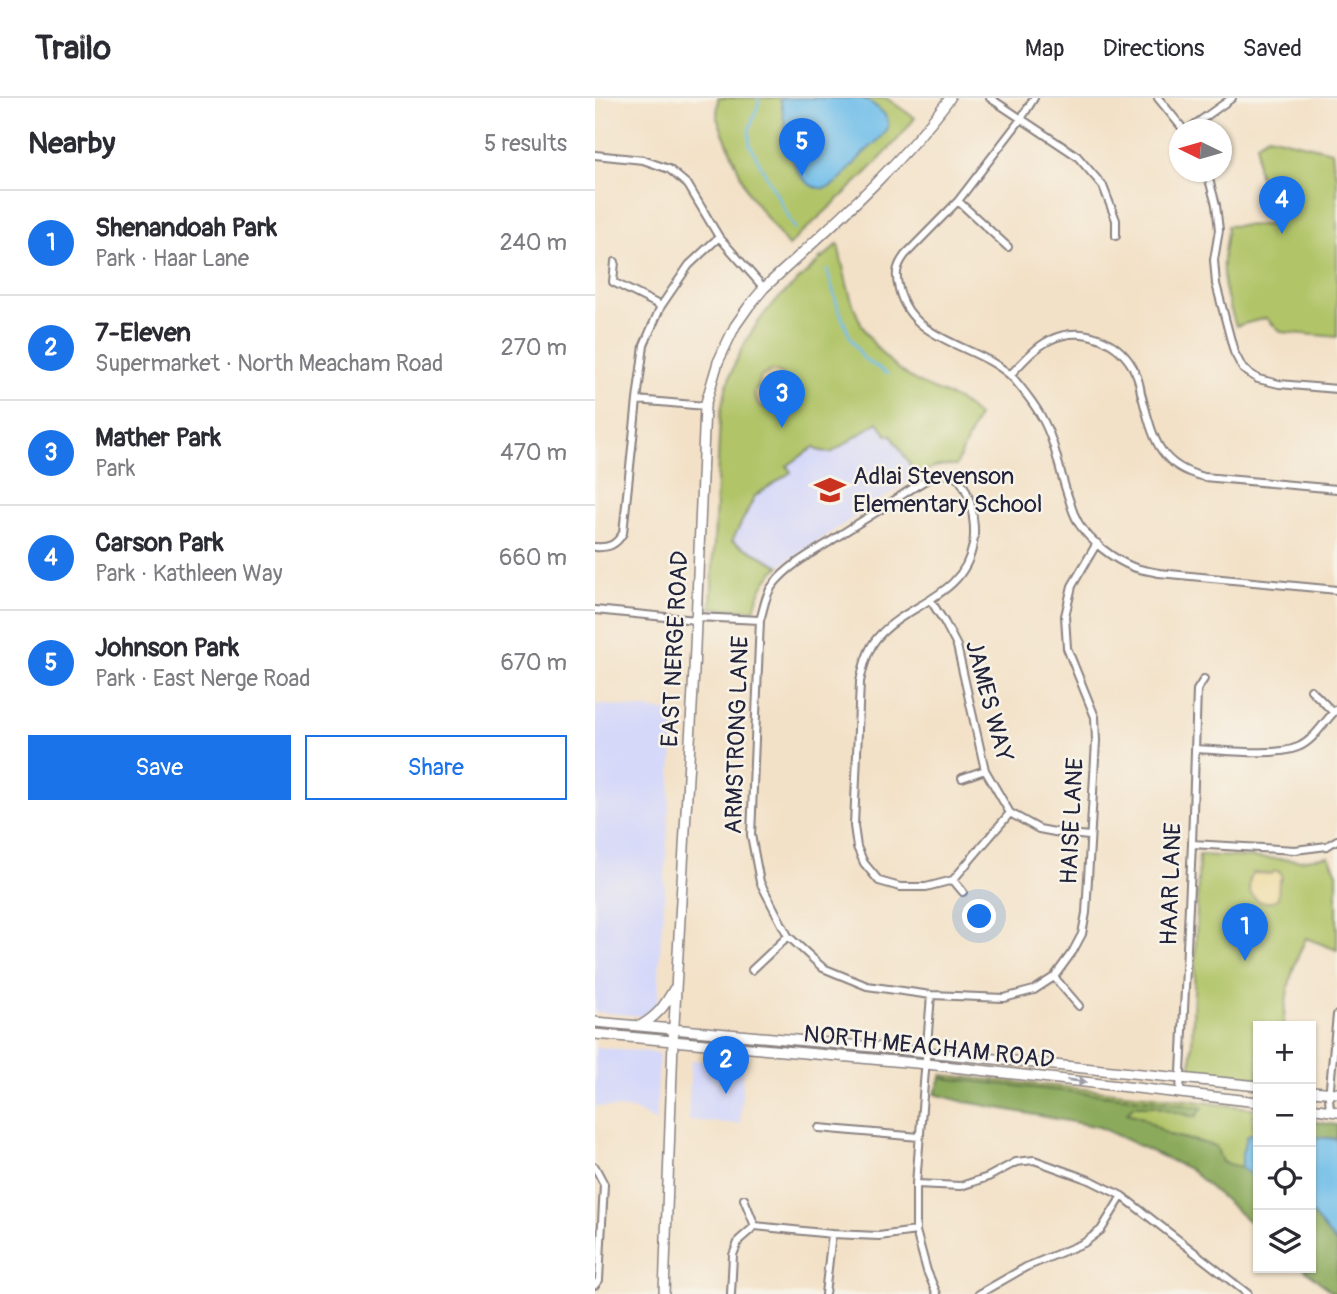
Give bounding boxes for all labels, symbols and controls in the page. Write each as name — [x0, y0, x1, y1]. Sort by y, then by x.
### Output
text: Trailo — [35, 28, 111, 69]
text: Map — [1025, 34, 1065, 63]
text: Directions — [1103, 34, 1204, 63]
text: Saved — [1242, 34, 1302, 63]
pin: 5 — [779, 118, 825, 176]
north arrow — [1169, 119, 1232, 182]
text: Nearby — [28, 125, 115, 162]
text: 5 results — [484, 129, 567, 158]
pin: 4 — [1259, 176, 1305, 234]
text: Shenandoah Park — [95, 212, 277, 244]
text: 1 — [47, 228, 56, 257]
text: 240 m — [500, 228, 567, 257]
text: Park · Haar Lane — [95, 244, 249, 273]
text: 7-Eleven — [95, 317, 191, 349]
text: 2 — [45, 333, 57, 362]
text: 270 m — [501, 333, 567, 362]
text: Supermarket · North Meacham Road — [95, 349, 443, 378]
pin: 3 — [759, 370, 805, 428]
text: Mather Park — [95, 422, 221, 454]
text: 3 — [45, 438, 57, 467]
text: 470 m — [500, 438, 567, 467]
text: Park — [95, 454, 135, 483]
place label: Adlai Stevenson Elementary School — [853, 462, 1043, 519]
school or university icon: Adlai Stevenson Elementary School — [813, 473, 847, 507]
text: Carson Park — [95, 527, 224, 559]
text: 4 — [44, 543, 58, 572]
text: 660 m — [499, 543, 567, 572]
street label: EAST NERGE ROAD — [655, 550, 695, 748]
text: Park · Kathleen Way — [95, 559, 282, 588]
text: Johnson Park — [95, 632, 239, 664]
street label: ARMSTRONG LANE — [719, 635, 755, 835]
street label: JAMES WAY — [959, 637, 1019, 765]
text: 5 — [45, 648, 57, 677]
text: 670 m — [501, 648, 567, 677]
text: Park · East Nerge Road — [95, 664, 311, 693]
button: Save — [28, 735, 291, 800]
button: Share — [305, 735, 567, 800]
street label: HAISE LANE — [1054, 757, 1090, 885]
street label: HAAR LANE — [1154, 822, 1188, 946]
your location — [962, 899, 996, 933]
pin: 1 — [1222, 903, 1268, 961]
street label: NORTH MEACHAM ROAD — [802, 1019, 1056, 1075]
map controls — [1253, 1021, 1316, 1273]
button: + — [1253, 1021, 1316, 1084]
pin: 2 — [703, 1036, 749, 1094]
one-way arrow — [1067, 1076, 1089, 1087]
button: − — [1253, 1084, 1316, 1147]
button: locate — [1253, 1147, 1316, 1210]
button: layers — [1253, 1210, 1316, 1273]

